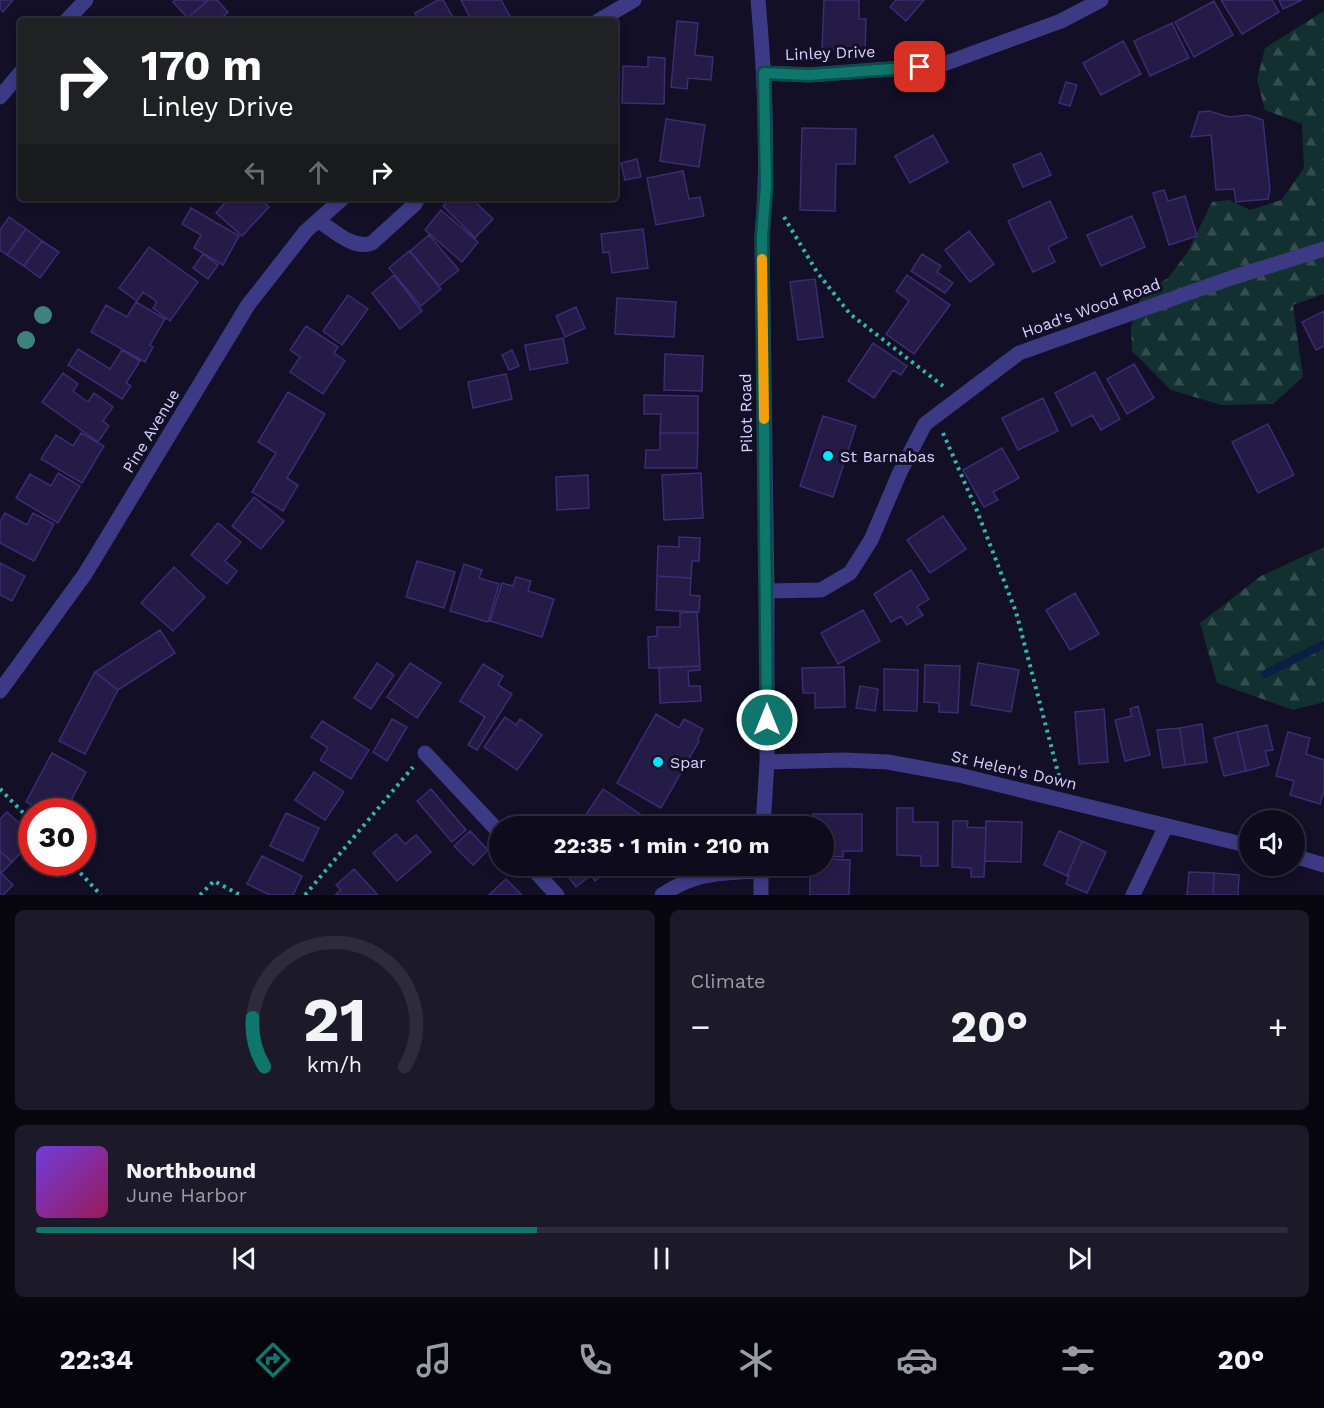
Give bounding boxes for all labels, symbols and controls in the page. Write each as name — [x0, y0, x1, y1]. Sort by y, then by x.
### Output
text: 170 m — [141, 41, 262, 90]
pin — [894, 41, 945, 92]
icon: right — [42, 42, 120, 120]
street label: Linley Drive — [784, 42, 876, 64]
icon: arrive — [903, 50, 936, 83]
text: Linley Drive — [141, 91, 294, 123]
icon: left — [239, 156, 272, 189]
icon: ahead — [302, 156, 335, 189]
icon: right — [365, 156, 398, 189]
street label: Hoad's Wood Road — [1019, 274, 1163, 342]
street label: Pilot Road — [736, 373, 756, 453]
street label: Pine Avenue — [119, 386, 183, 476]
place label: St Barnabas — [840, 447, 935, 466]
marker: St Barnabas — [821, 449, 835, 463]
position arrow — [735, 688, 799, 752]
street label: St Helen's Down — [949, 746, 1079, 794]
place label: Spar — [670, 753, 706, 772]
marker: Spar — [651, 755, 665, 769]
speed limit sign: 30 — [18, 798, 96, 876]
map controls — [1239, 810, 1305, 876]
button: sound — [1239, 810, 1305, 876]
text: 22:35 · 1 min · 210 m — [553, 833, 770, 858]
text: Climate — [691, 969, 766, 993]
text: 21 — [303, 983, 367, 1056]
text: 20° — [950, 1000, 1028, 1053]
text: − — [691, 1007, 710, 1046]
text: + — [1268, 1007, 1288, 1046]
text: km/h — [307, 1052, 362, 1077]
text: Northbound — [126, 1158, 256, 1183]
text: June Harbor — [126, 1183, 247, 1207]
icon: previous — [228, 1242, 261, 1275]
icon: pause — [645, 1242, 678, 1275]
icon: next — [1063, 1242, 1096, 1275]
icon: directions — [252, 1339, 294, 1381]
icon: music — [413, 1339, 455, 1381]
icon: phone — [574, 1339, 616, 1381]
icon: climate — [735, 1339, 777, 1381]
icon: car — [896, 1339, 938, 1381]
icon: filters — [1057, 1339, 1099, 1381]
text: 22:34 — [59, 1344, 133, 1376]
text: 20° — [1218, 1344, 1264, 1376]

